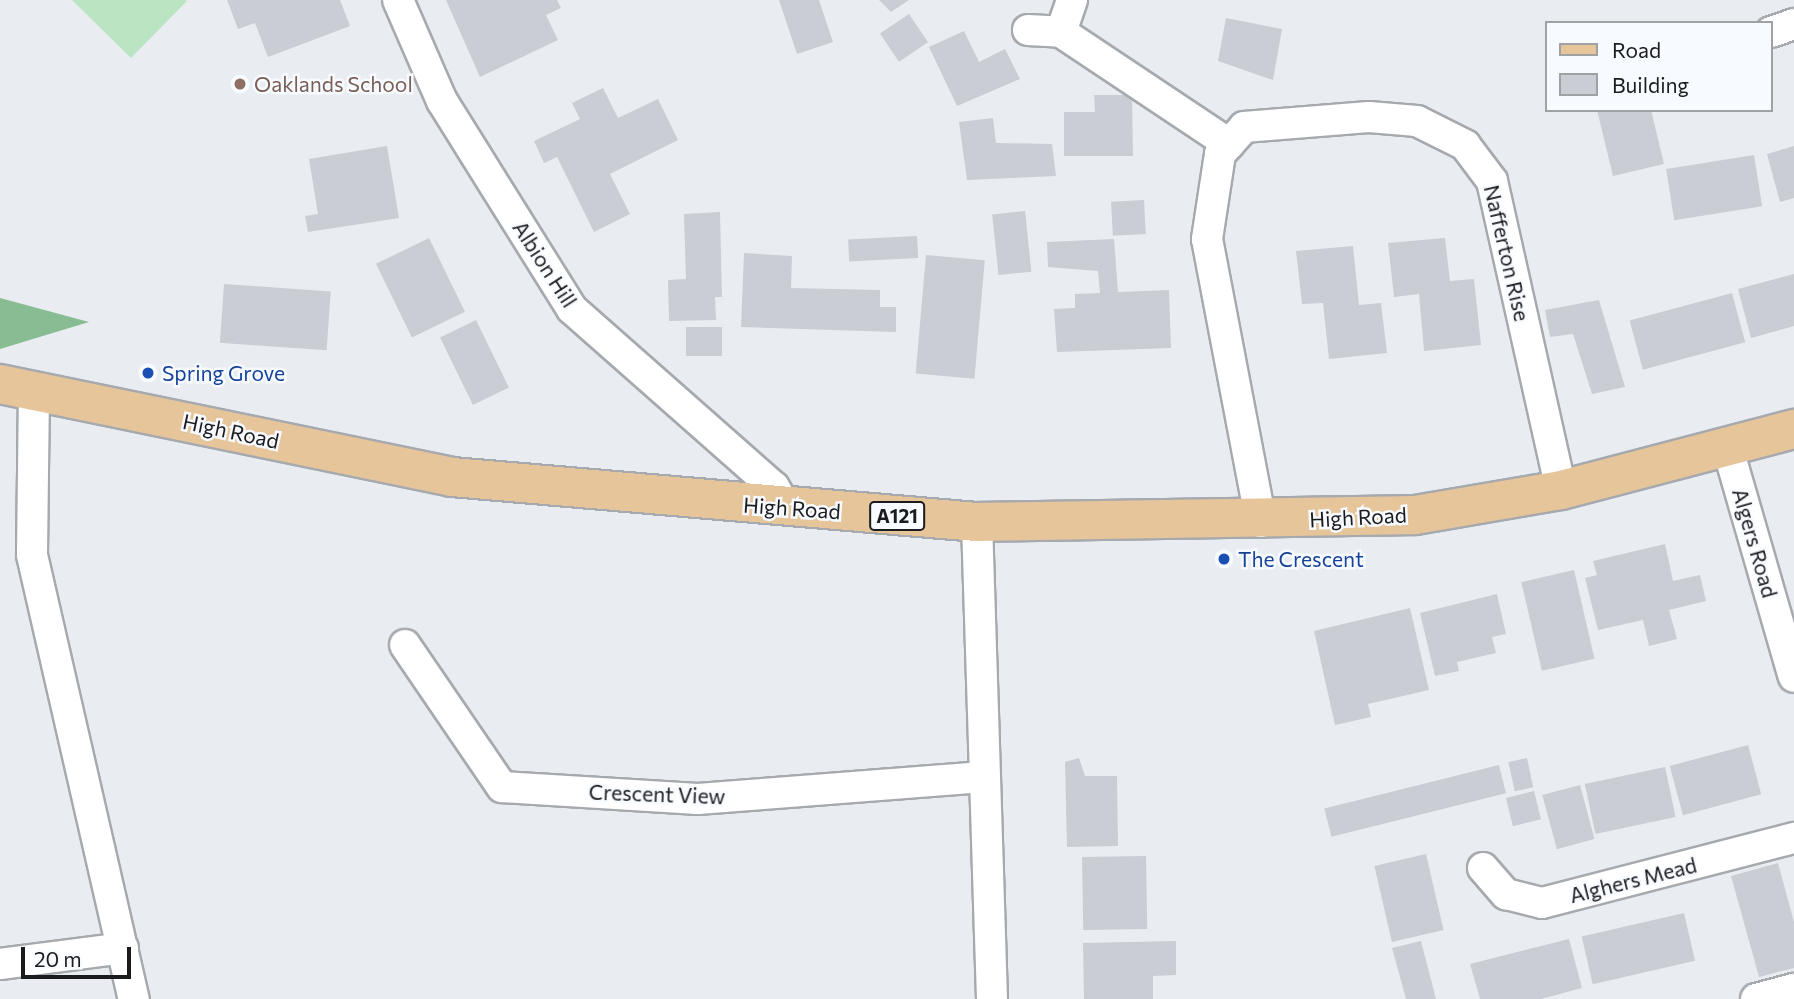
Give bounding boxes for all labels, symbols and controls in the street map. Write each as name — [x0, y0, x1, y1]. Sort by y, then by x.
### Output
legend — [1546, 21, 1773, 112]
text: Road — [1612, 37, 1661, 62]
place label: Oaklands School — [254, 71, 413, 97]
text: Building — [1612, 72, 1689, 97]
marker: Oaklands School — [232, 76, 248, 92]
street label: Nafferton Rise — [1479, 182, 1535, 324]
street label: Albion Hill — [508, 216, 582, 312]
place label: Spring Grove — [162, 360, 285, 386]
marker: Spring Grove — [140, 365, 156, 381]
street label: High Road — [181, 409, 281, 453]
street label: Algers Road — [1727, 485, 1783, 601]
street label: High Road — [742, 492, 842, 524]
road number: A121 — [869, 500, 925, 531]
street label: High Road — [1309, 502, 1407, 532]
place label: The Crescent — [1238, 546, 1364, 572]
marker: The Crescent — [1216, 551, 1232, 567]
street label: Crescent View — [588, 779, 726, 809]
street label: Alghers Mead — [1567, 852, 1699, 908]
scale bar — [24, 932, 135, 976]
text: 20 m — [34, 946, 82, 971]

